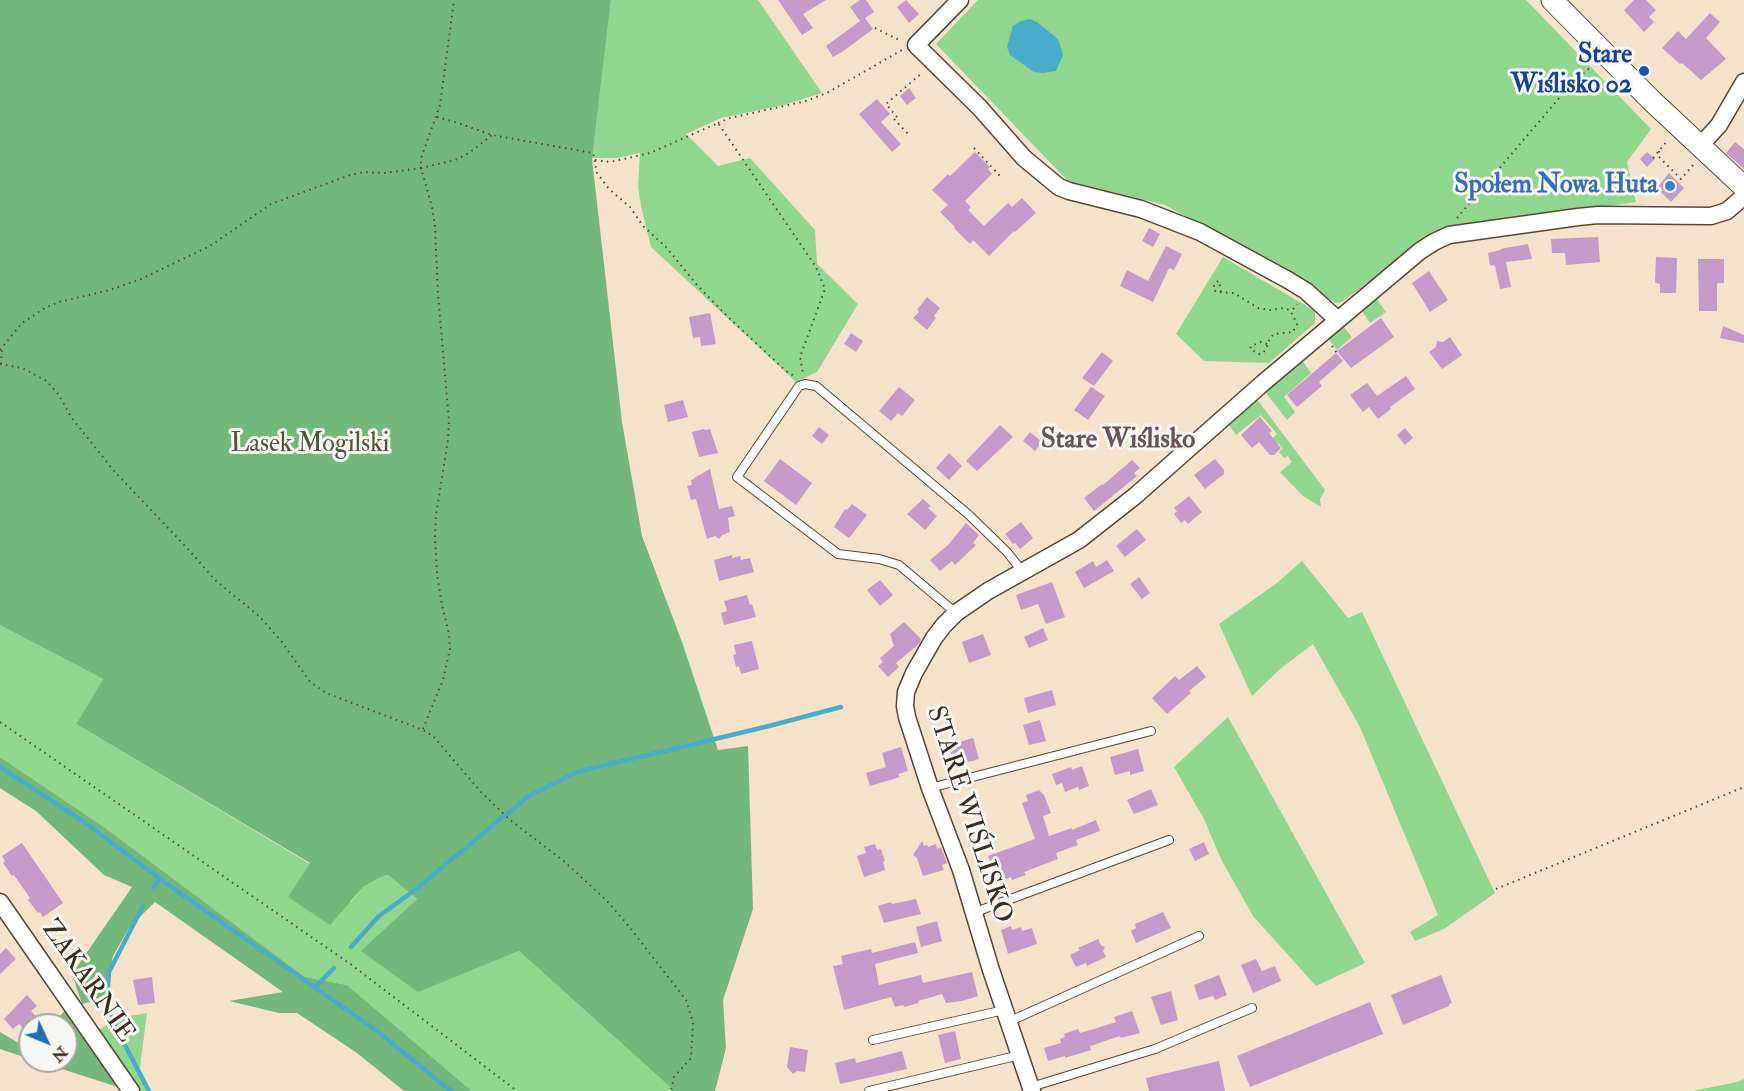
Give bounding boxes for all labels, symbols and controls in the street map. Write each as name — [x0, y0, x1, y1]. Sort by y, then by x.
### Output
place label: Stare Wiślisko 02 — [1511, 40, 1632, 101]
marker: Stare Wiślisko 02 — [1637, 64, 1651, 78]
place label: Społem Nowa Huta — [1454, 170, 1658, 202]
marker: Społem Nowa Huta — [1663, 179, 1677, 193]
district label: Stare Wiślisko — [1041, 425, 1195, 457]
park label: Lasek Mogilski — [230, 429, 390, 461]
street label: STARE WIŚLISKO — [918, 703, 1018, 927]
street label: ZAKARNIE — [34, 915, 140, 1049]
north arrow — [18, 1013, 78, 1073]
text: N — [47, 1042, 72, 1066]

